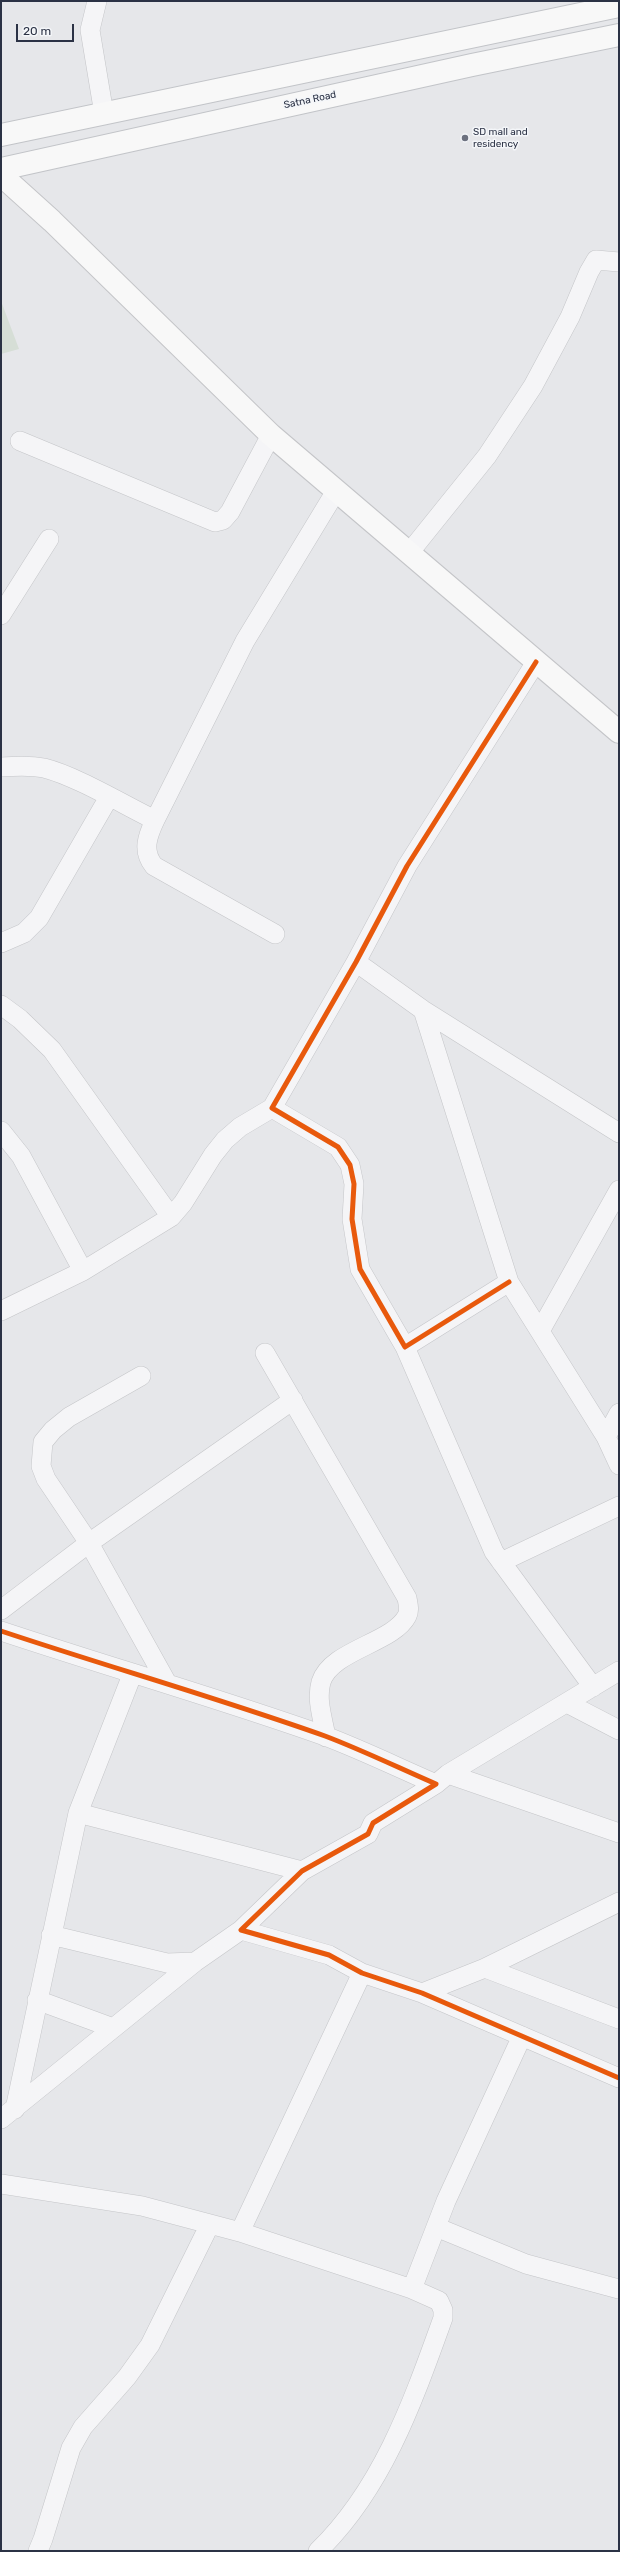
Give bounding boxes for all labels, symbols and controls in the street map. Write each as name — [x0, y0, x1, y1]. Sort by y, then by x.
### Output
scale bar — [18, 16, 76, 42]
text: 20 m — [23, 24, 51, 38]
street label: Satna Road — [283, 89, 337, 111]
place label: SD mall and residency — [473, 126, 528, 150]
marker: SD mall and residency — [460, 133, 470, 143]

